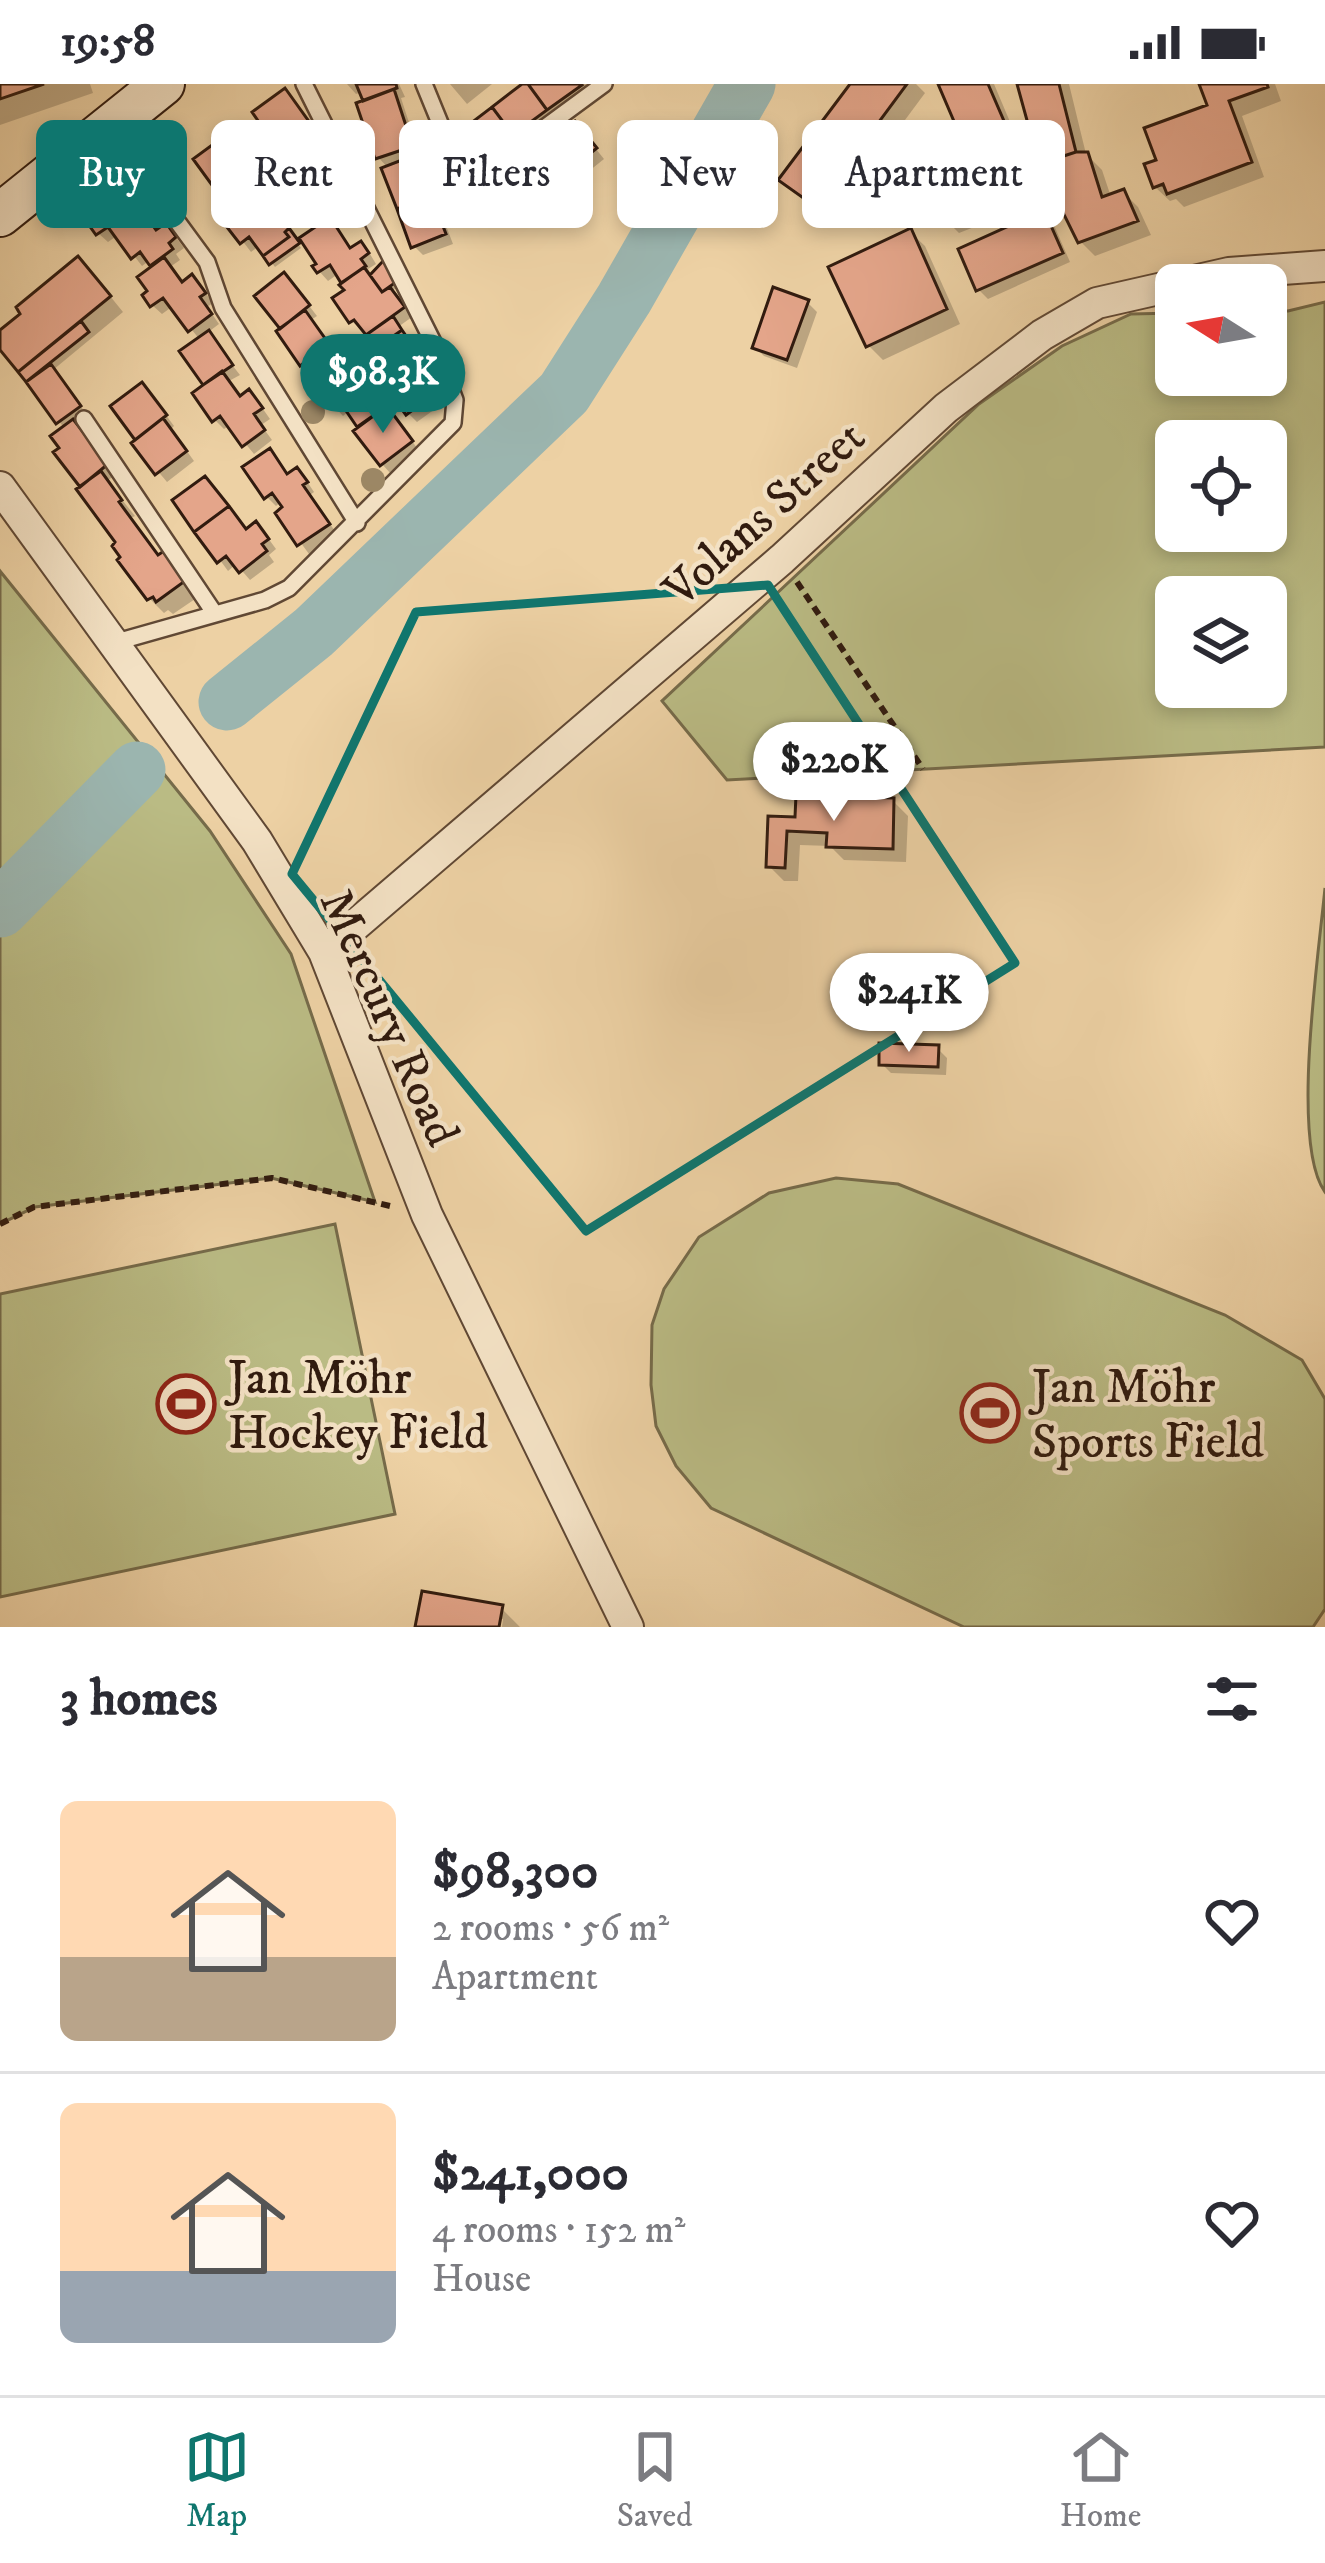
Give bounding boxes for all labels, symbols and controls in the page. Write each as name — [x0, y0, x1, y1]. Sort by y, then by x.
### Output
text: 19:58 — [60, 14, 155, 70]
chip: Buy — [36, 120, 187, 228]
chip: Rent — [211, 120, 375, 228]
chip: Filters — [399, 120, 593, 228]
chip: New — [617, 120, 778, 228]
chip: Apartment — [802, 120, 1065, 228]
north arrow — [1155, 264, 1287, 396]
map controls — [1155, 264, 1287, 708]
pin: $98.3K — [285, 334, 481, 436]
text: $98.3K — [327, 348, 439, 397]
street label: Volans Street — [651, 408, 878, 621]
button: locate — [1155, 420, 1287, 552]
button: layers — [1155, 576, 1287, 708]
pin: $220K — [750, 722, 918, 824]
text: $220K — [780, 736, 888, 785]
street label: Mercury Road — [305, 880, 472, 1156]
pin: $241K — [825, 953, 993, 1055]
text: $241K — [857, 967, 961, 1016]
place label: Jan Möhr Hockey Field — [224, 1349, 488, 1464]
place label: Jan Möhr Sports Field — [1028, 1358, 1264, 1473]
sports icon: Jan Möhr Hockey Field — [155, 1373, 217, 1435]
sports icon: Jan Möhr Sports Field — [959, 1382, 1021, 1444]
icon: filters — [1199, 1666, 1265, 1732]
text: 3 homes — [60, 1667, 218, 1731]
text: $98,300 — [432, 1840, 598, 1904]
icon: home — [156, 1849, 300, 1993]
icon: heart — [1199, 1888, 1265, 1954]
text: 2 rooms · 56 m² — [432, 1904, 669, 1953]
text: Apartment — [432, 1953, 598, 2002]
text: $241,000 — [432, 2142, 629, 2206]
icon: home — [156, 2151, 300, 2295]
icon: heart — [1199, 2190, 1265, 2256]
text: 4 rooms · 152 m² — [432, 2206, 685, 2255]
text: House — [432, 2255, 531, 2304]
tab: Map — [184, 2424, 250, 2537]
tab: Saved — [617, 2424, 693, 2537]
tab: Home — [1060, 2424, 1141, 2537]

